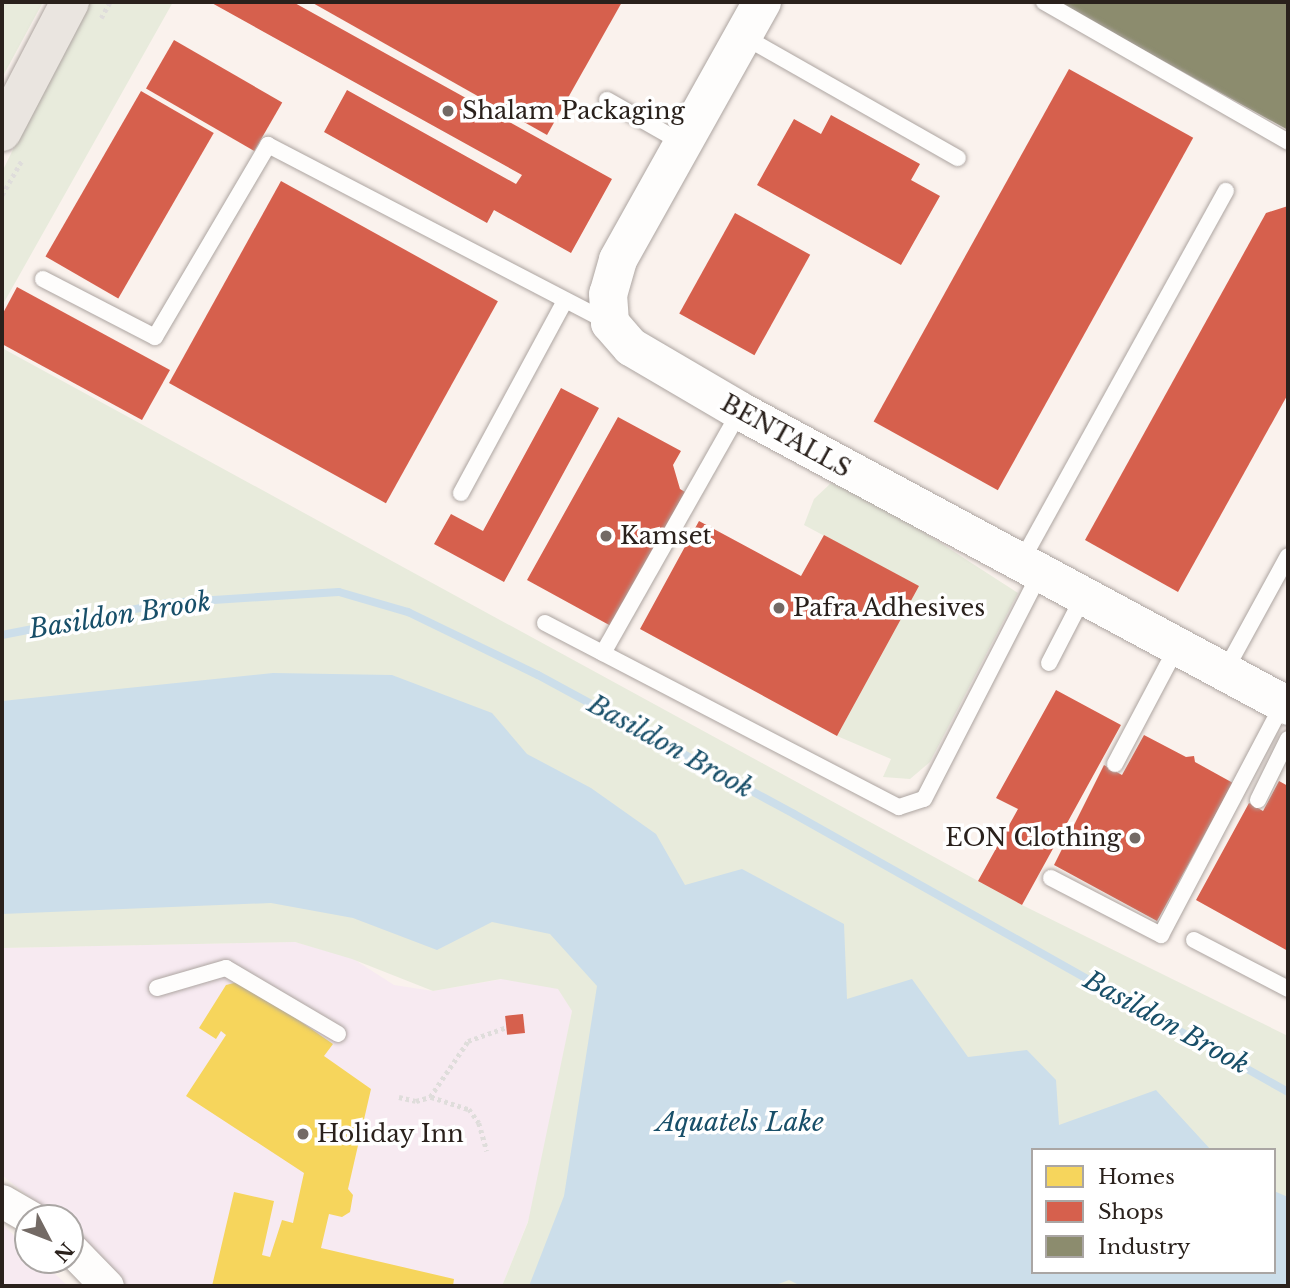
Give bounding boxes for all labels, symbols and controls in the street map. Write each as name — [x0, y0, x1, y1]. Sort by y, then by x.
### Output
place label: Shalam Packaging — [462, 97, 685, 125]
marker: Shalam Packaging — [440, 103, 456, 119]
street label: BENTALLS — [716, 389, 856, 483]
place label: Kamset — [620, 522, 711, 550]
marker: Kamset — [598, 528, 614, 544]
water label: Basildon Brook — [27, 586, 213, 646]
place label: Pafra Adhesives — [793, 594, 986, 622]
marker: Pafra Adhesives — [771, 600, 787, 616]
water label: Basildon Brook — [582, 689, 758, 805]
place label: EON Clothing — [945, 824, 1121, 852]
marker: EON Clothing — [1127, 830, 1143, 846]
water label: Basildon Brook — [1078, 965, 1254, 1081]
water label: Aquatels Lake — [656, 1107, 824, 1139]
place label: Holiday Inn — [317, 1120, 464, 1148]
marker: Holiday Inn — [295, 1126, 311, 1142]
legend — [1031, 1148, 1276, 1274]
text: Homes — [1098, 1164, 1175, 1190]
text: Shops — [1098, 1199, 1164, 1225]
north arrow — [14, 1204, 84, 1274]
text: Industry — [1098, 1234, 1190, 1260]
text: N — [49, 1238, 78, 1266]

